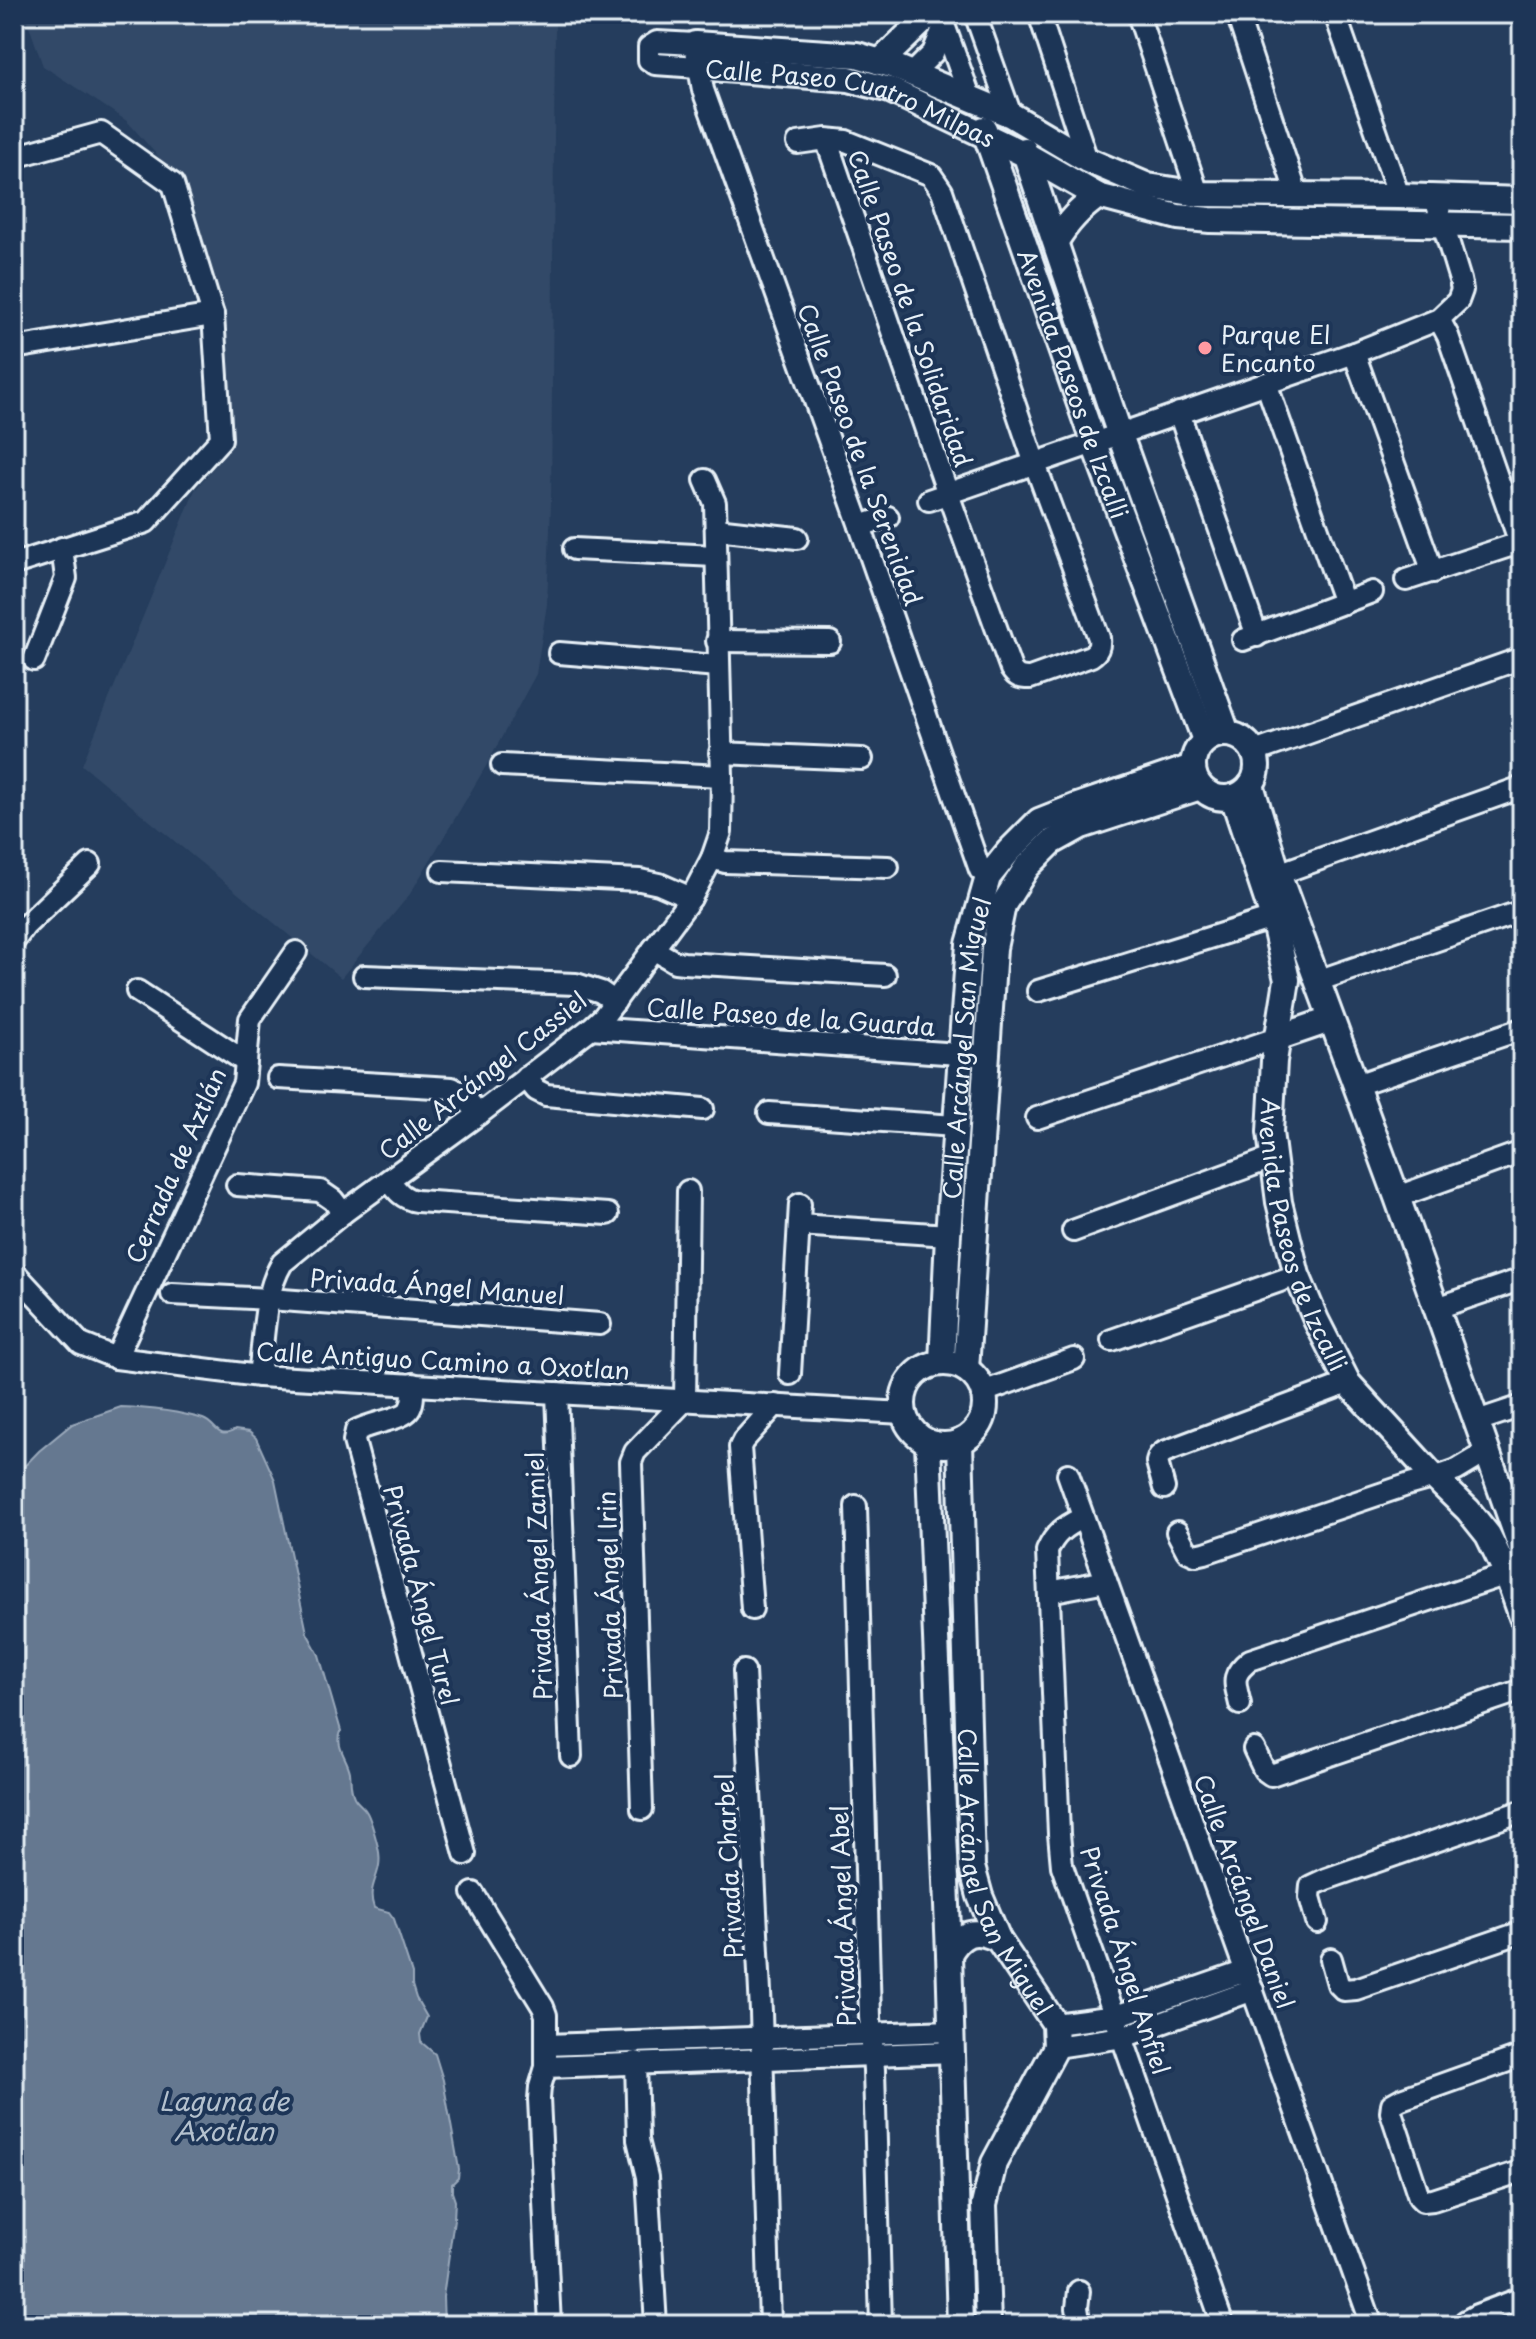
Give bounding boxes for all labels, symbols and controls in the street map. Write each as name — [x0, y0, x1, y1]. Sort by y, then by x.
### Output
street label: Calle Paseo Cuatro Milpas — [704, 50, 1001, 156]
street label: Calle Paseo de la Solidaridad — [840, 144, 982, 472]
street label: Avenida Paseos de Izcalli — [1009, 244, 1138, 524]
street label: Calle Paseo de la Serenidad — [790, 298, 933, 610]
place label: Parque El Encanto — [1221, 316, 1330, 380]
marker: Parque El Encanto — [1196, 339, 1214, 357]
street label: Calle Arcángel San Miguel — [933, 893, 999, 1201]
street label: Calle Arcángel Cassiel — [370, 982, 594, 1168]
street label: Calle Paseo de la Guarda — [646, 988, 936, 1044]
street label: Cerrada de Aztlán — [116, 1061, 234, 1269]
street label: Avenida Paseos de Izcalli — [1251, 1097, 1357, 1377]
street label: Privada Ángel Manuel — [309, 1259, 565, 1313]
street label: Calle Antiguo Camino a Oxotlan — [255, 1332, 631, 1388]
street label: Privada Ángel Zamiel — [516, 1451, 560, 1701]
street label: Privada Ángel Turel — [375, 1481, 469, 1709]
street label: Privada Ángel Irin — [587, 1490, 631, 1700]
street label: Calle Arcángel San Miguel — [950, 1727, 1062, 2022]
street label: Calle Arcángel Daniel — [1186, 1769, 1304, 2013]
street label: Privada Charbel — [705, 1773, 751, 1959]
street label: Privada Ángel Abel — [820, 1805, 864, 2027]
street label: Privada Ángel Anfiel — [1072, 1841, 1180, 2079]
water label: Laguna de Axotlan — [159, 2081, 291, 2150]

